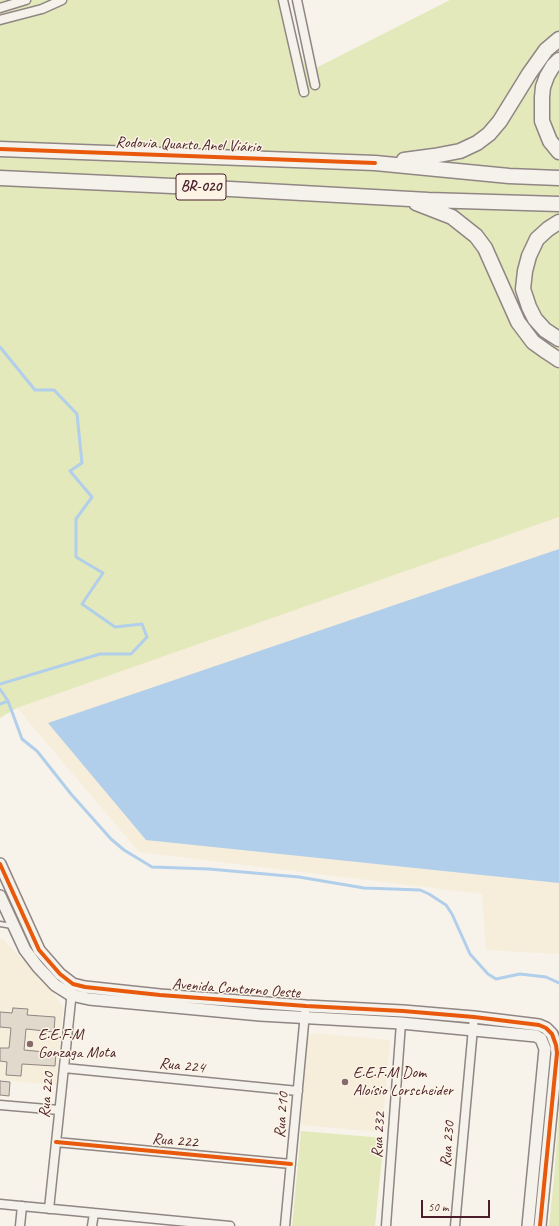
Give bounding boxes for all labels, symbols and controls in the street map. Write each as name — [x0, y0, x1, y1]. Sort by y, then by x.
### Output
street label: Rodovia Quarto Anel Viário — [115, 133, 261, 157]
road number: BR-020 — [176, 174, 226, 200]
street label: Avenida Contorno Oeste — [171, 975, 301, 1003]
place label: E.E.F.M Gonzaga Mota — [38, 1025, 115, 1063]
marker: E.E.F.M Gonzaga Mota — [25, 1039, 35, 1049]
street label: Rua 224 — [158, 1054, 206, 1078]
place label: E.E.F.M Dom Aloísio Lorscheider — [353, 1063, 453, 1101]
street label: Rua 220 — [35, 1071, 59, 1119]
marker: E.E.F.M Dom Aloísio Lorscheider — [340, 1077, 350, 1087]
street label: Rua 210 — [270, 1091, 294, 1139]
street label: Rua 232 — [368, 1111, 390, 1159]
street label: Rua 230 — [436, 1120, 460, 1168]
street label: Rua 222 — [151, 1129, 199, 1153]
scale bar — [423, 1192, 492, 1218]
text: 50 m — [428, 1199, 448, 1215]

